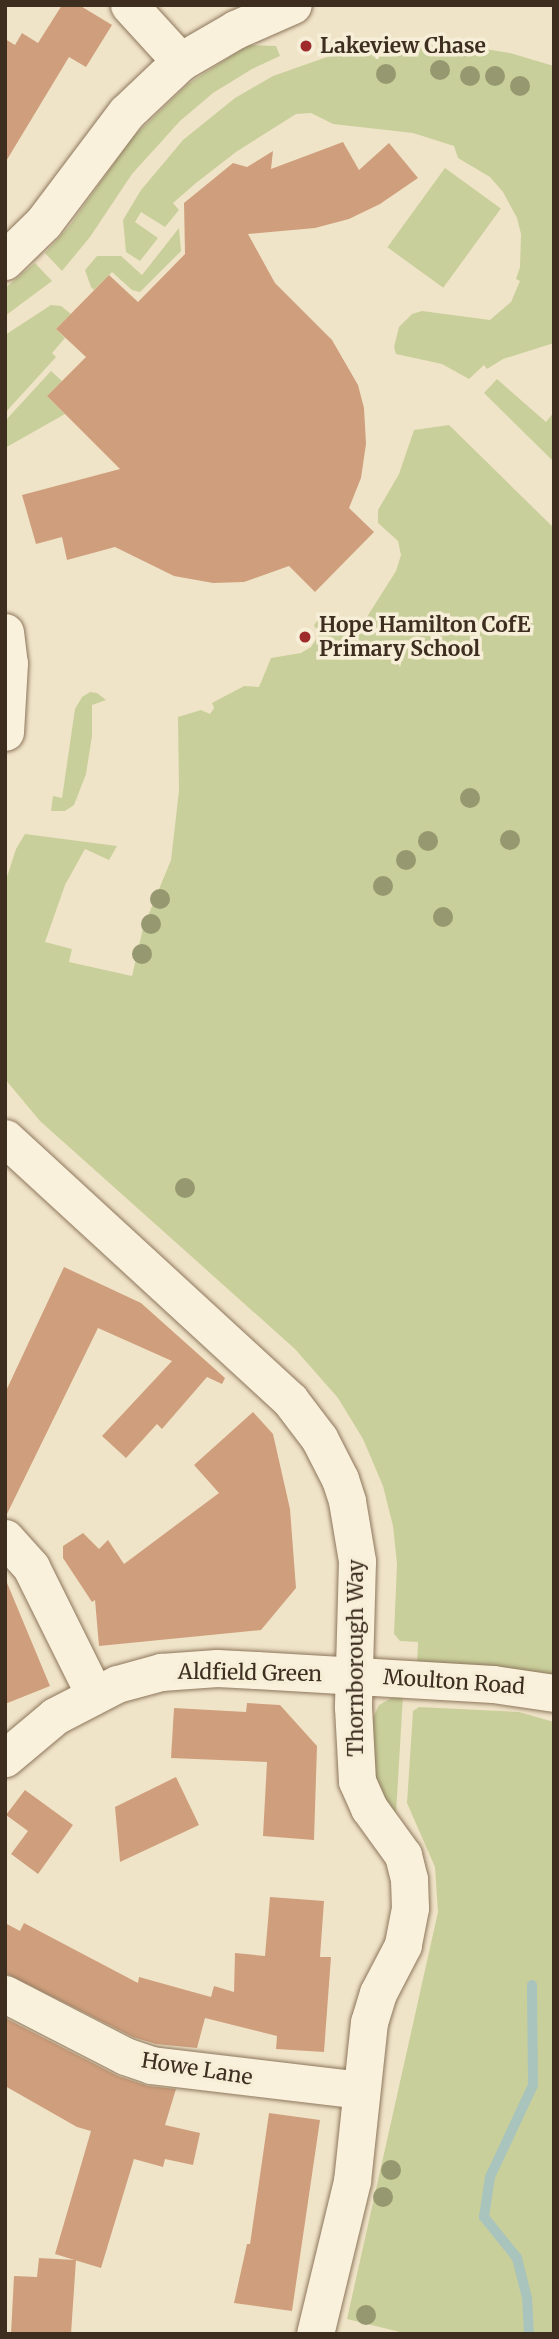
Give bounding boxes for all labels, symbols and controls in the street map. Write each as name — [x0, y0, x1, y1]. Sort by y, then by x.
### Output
place label: Lakeview Chase — [320, 33, 486, 59]
marker: Lakeview Chase — [298, 38, 314, 54]
place label: Hope Hamilton CofE Primary School — [319, 612, 531, 662]
marker: Hope Hamilton CofE Primary School — [297, 629, 313, 645]
street label: Thornborough Way — [343, 1559, 369, 1757]
street label: Aldfield Green — [178, 1659, 322, 1687]
street label: Moulton Road — [382, 1664, 526, 1700]
street label: Howe Lane — [140, 2048, 254, 2090]

